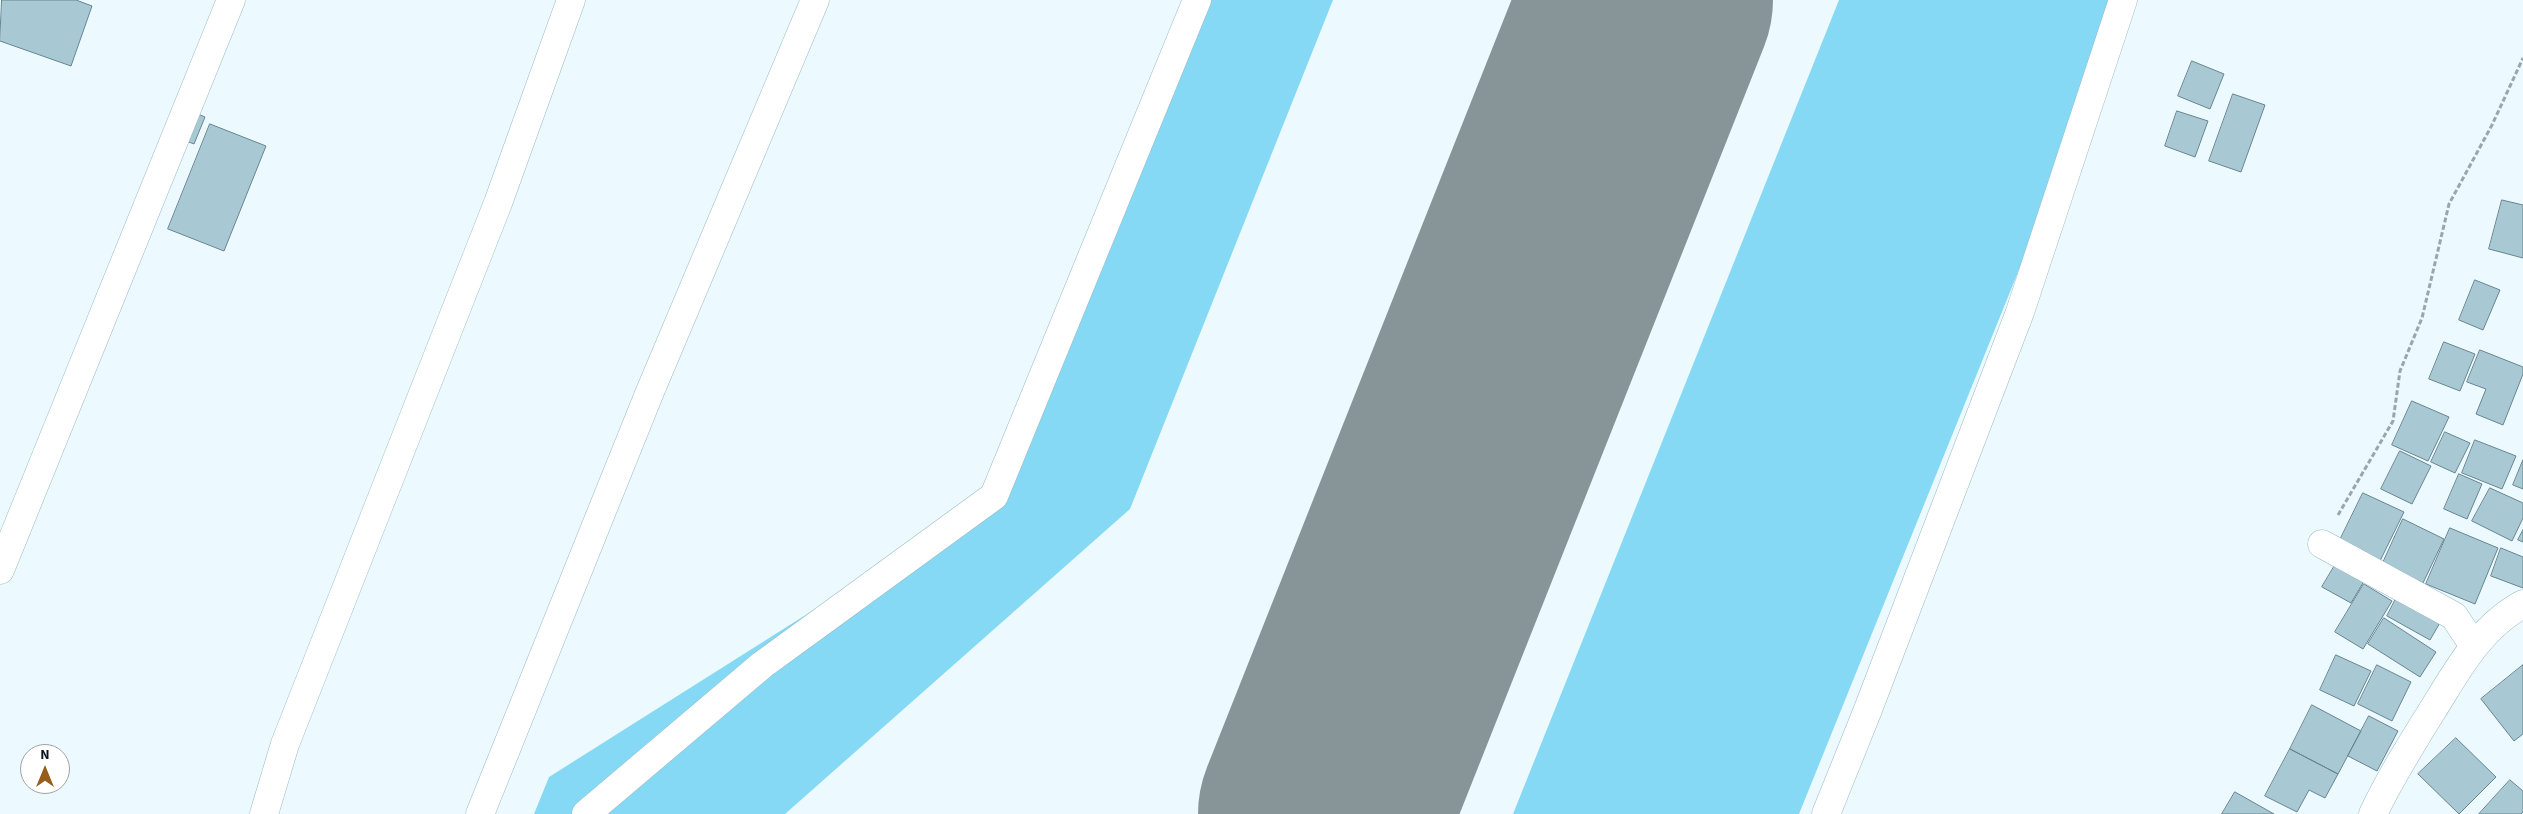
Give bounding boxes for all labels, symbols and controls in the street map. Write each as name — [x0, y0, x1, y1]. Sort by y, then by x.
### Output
north arrow — [20, 744, 70, 794]
text: N — [40, 745, 50, 765]

